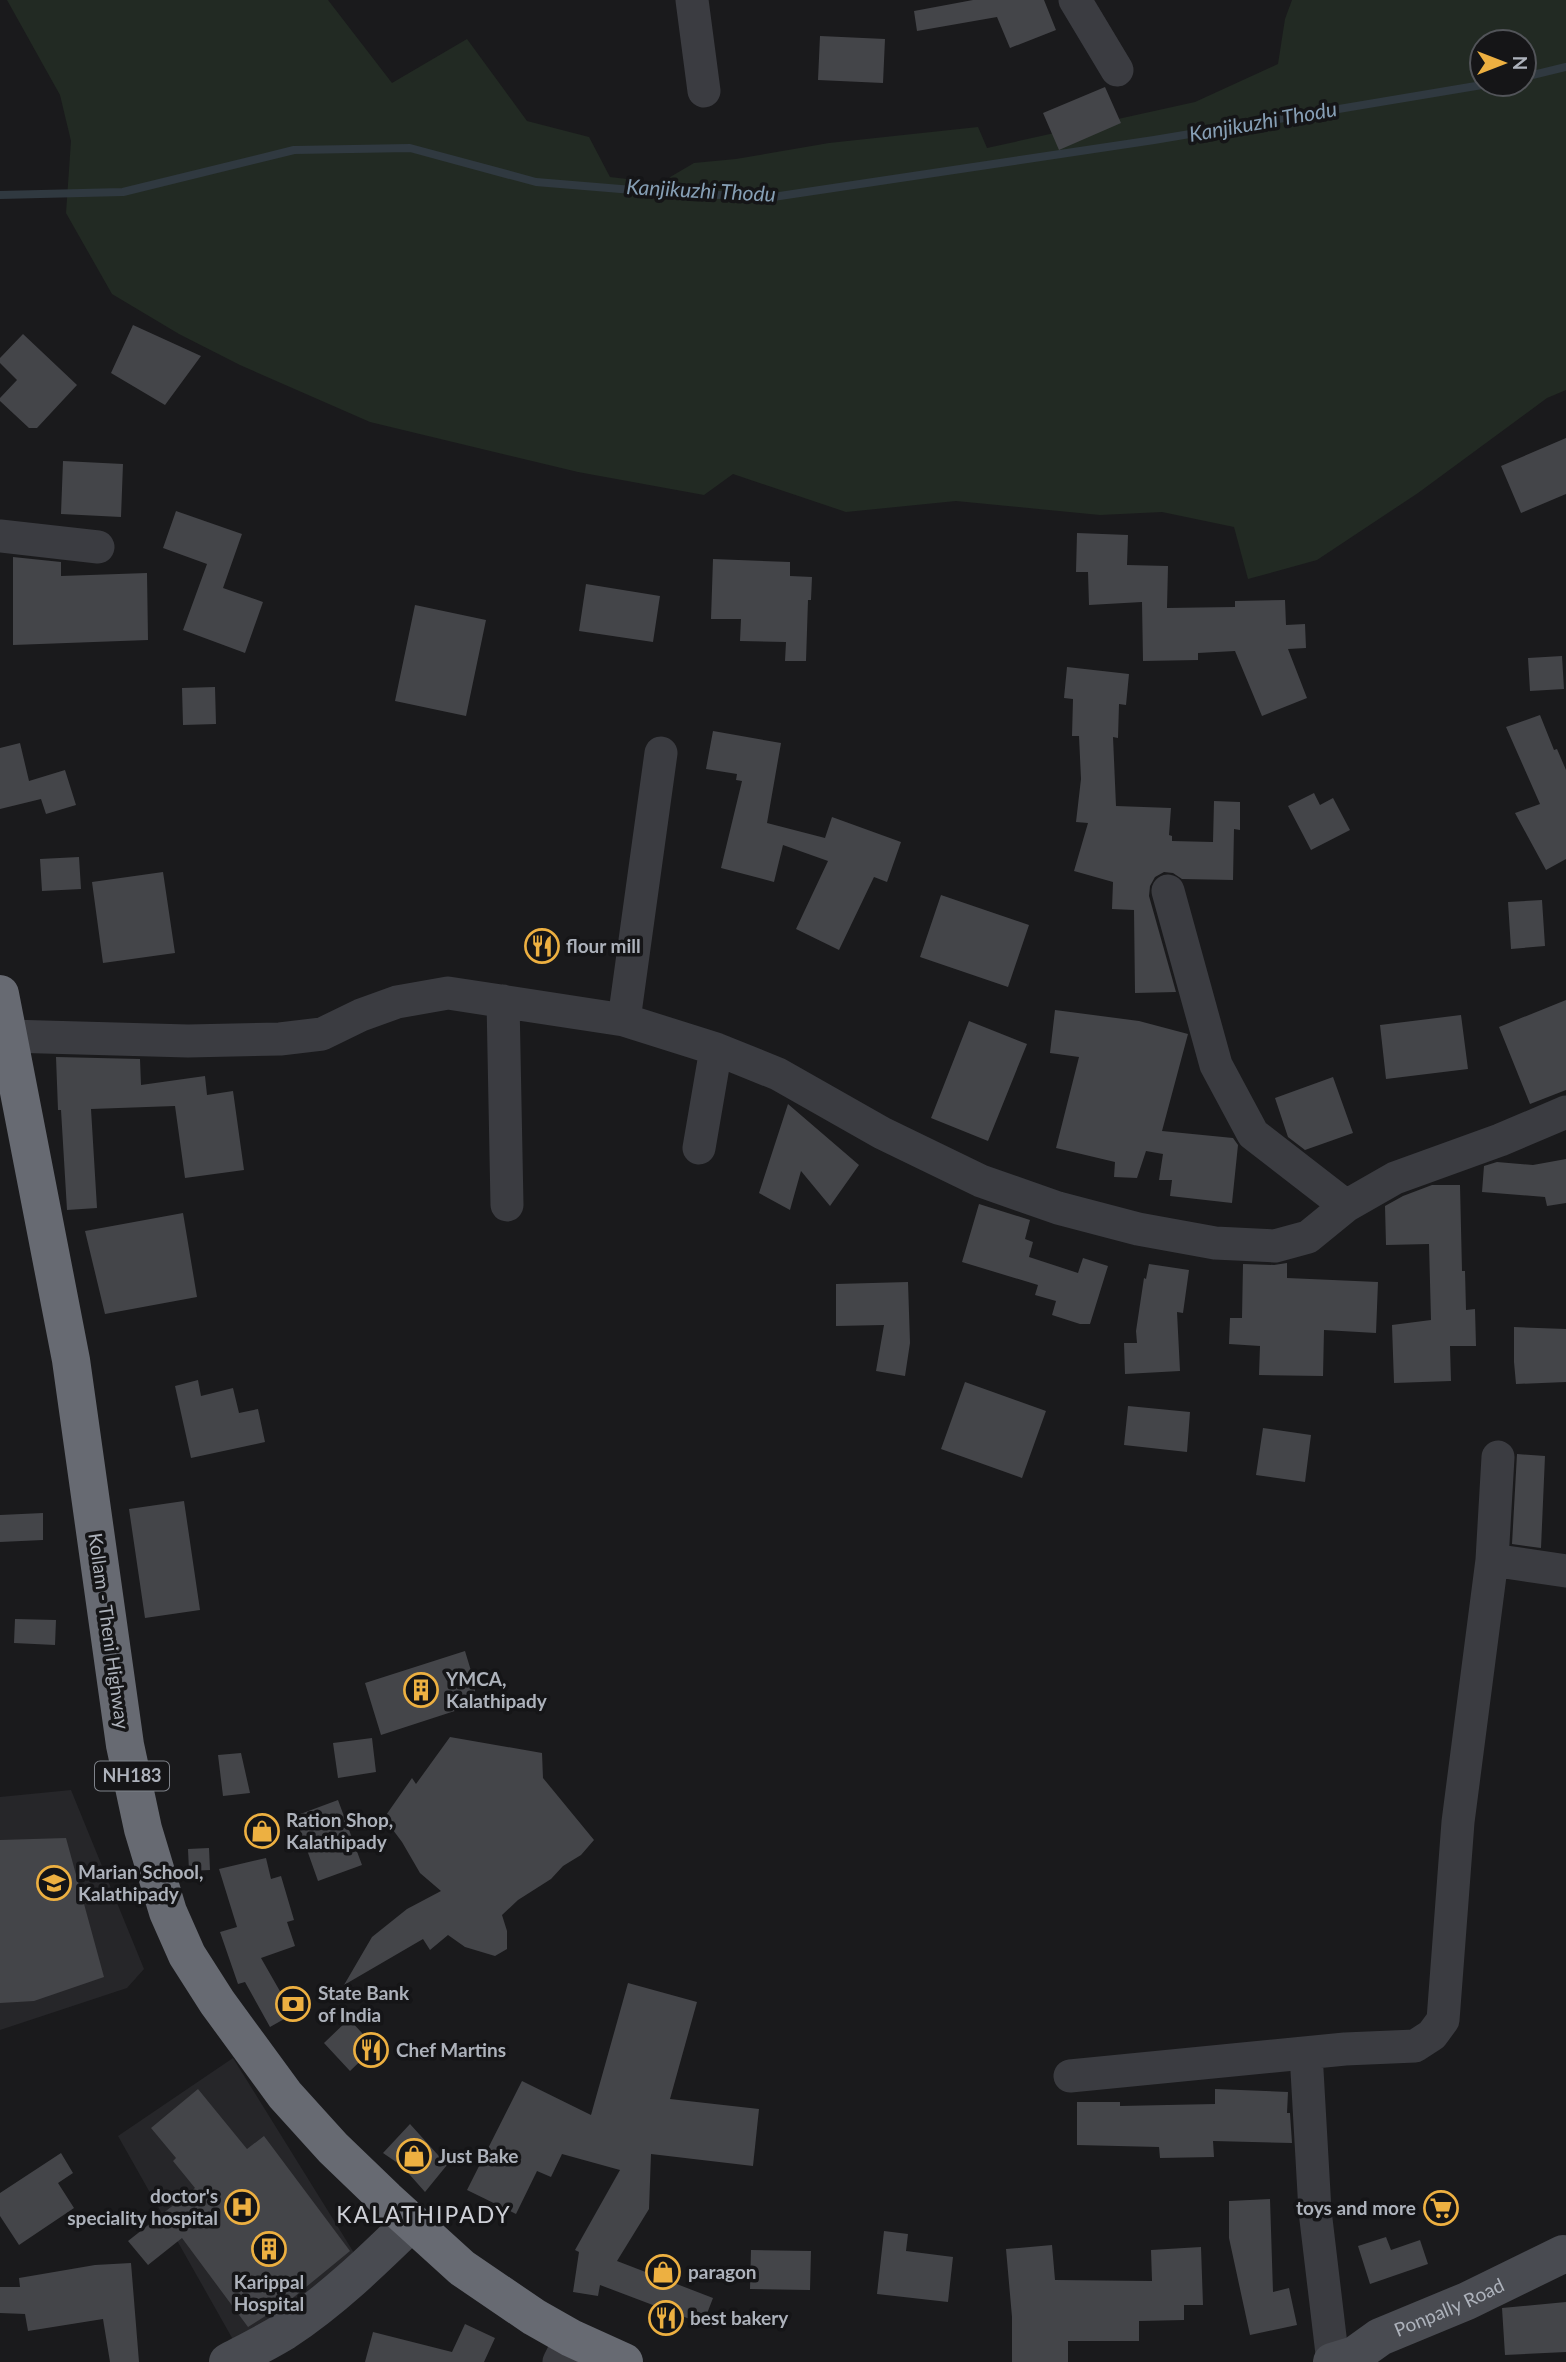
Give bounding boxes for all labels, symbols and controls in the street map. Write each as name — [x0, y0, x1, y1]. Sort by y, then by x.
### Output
north arrow — [1468, 28, 1538, 98]
text: N — [1509, 56, 1532, 70]
water label: Kanjikuzhi Thodu — [1187, 95, 1339, 146]
water label: Kanjikuzhi Thodu — [626, 173, 776, 206]
restaurant icon: flour mill — [523, 927, 561, 965]
place label: flour mill — [566, 934, 641, 957]
street label: Kollam - Theni Highway — [84, 1531, 135, 1731]
place label: YMCA, Kalathipady — [445, 1667, 548, 1712]
building icon: YMCA, Kalathipady — [402, 1671, 440, 1709]
road number: NH183 — [95, 1762, 169, 1791]
place label: Ration Shop, Kalathipady — [286, 1808, 393, 1853]
shop icon: Ration Shop, Kalathipady — [243, 1812, 281, 1850]
place label: Marian School, Kalathipady — [78, 1860, 204, 1905]
school or university icon: Marian School, Kalathipady — [35, 1864, 73, 1902]
place label: State Bank of India — [318, 1981, 410, 2026]
bank icon: State Bank of India — [274, 1985, 312, 2023]
restaurant icon: Chef Martins — [352, 2031, 390, 2069]
place label: Chef Martins — [396, 2038, 506, 2061]
shop icon: Just Bake — [395, 2137, 433, 2175]
place label: Just Bake — [438, 2144, 518, 2167]
place label: doctor's speciality hospital — [67, 2184, 218, 2229]
hospital icon: doctor's speciality hospital — [223, 2188, 261, 2226]
supermarket icon: toys and more — [1422, 2189, 1460, 2227]
place label: toys and more — [1296, 2196, 1416, 2219]
district label: KALATHIPADY — [336, 2200, 512, 2228]
building icon: Karippal Hospital — [250, 2230, 288, 2268]
shop icon: paragon — [644, 2253, 682, 2291]
place label: paragon — [688, 2260, 757, 2283]
place label: Karippal Hospital — [234, 2270, 304, 2315]
street label: Ponpally Road — [1390, 2273, 1508, 2341]
restaurant icon: best bakery — [647, 2299, 685, 2337]
place label: best bakery — [690, 2306, 789, 2329]

